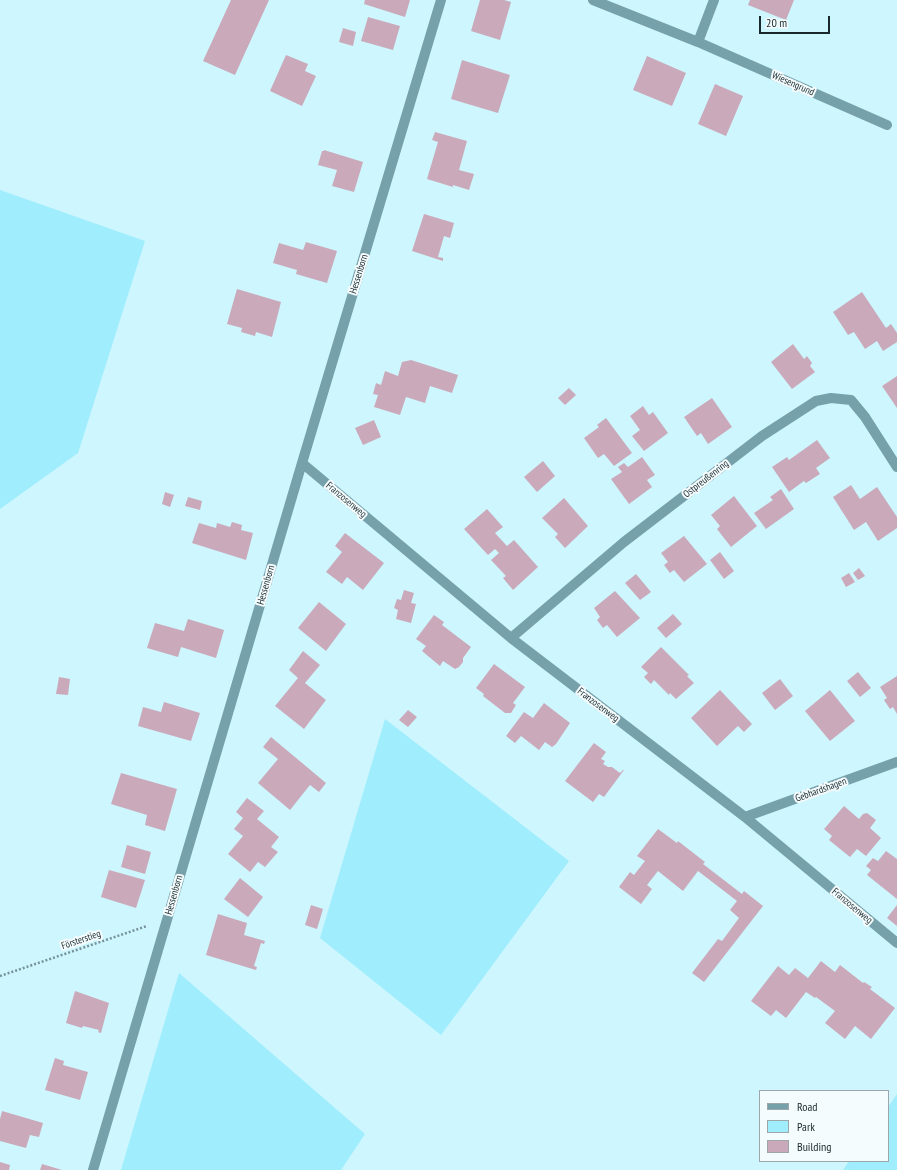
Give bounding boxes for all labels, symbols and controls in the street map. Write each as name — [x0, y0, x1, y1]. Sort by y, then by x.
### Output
scale bar — [761, 8, 832, 34]
text: 20 m — [766, 15, 787, 30]
street label: Wiesengrund — [770, 69, 816, 99]
street label: Hessenborn — [347, 253, 371, 295]
street label: Ostpreußenring — [681, 458, 731, 500]
street label: Franzosenweg — [323, 480, 369, 520]
street label: Hessenborn — [255, 564, 277, 606]
street label: Franzosenweg — [575, 685, 621, 725]
street label: Gebhardshagen — [794, 775, 848, 805]
street label: Hessenborn — [163, 874, 185, 916]
street label: Franzosenweg — [829, 886, 875, 926]
street label: Försterstieg — [60, 928, 102, 952]
legend — [759, 1090, 889, 1162]
text: Road — [797, 1099, 817, 1114]
text: Park — [797, 1119, 815, 1134]
text: Building — [797, 1139, 832, 1154]

